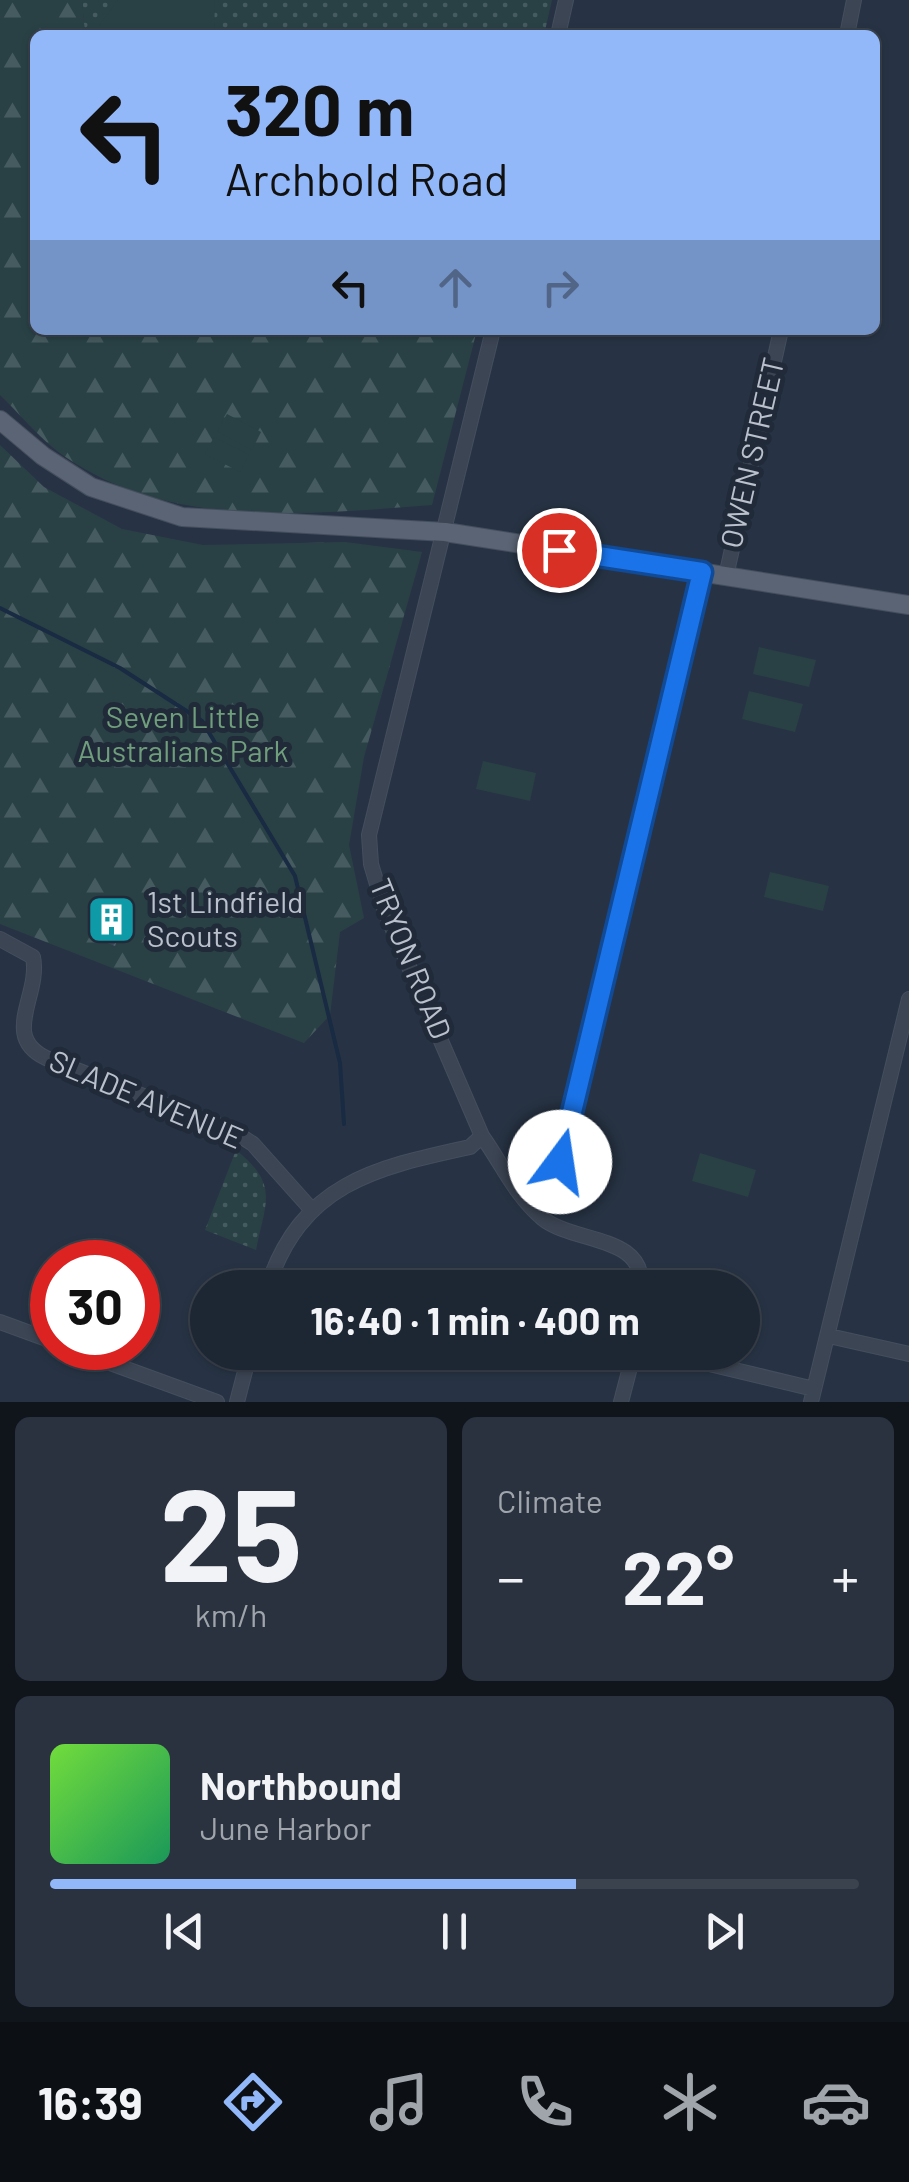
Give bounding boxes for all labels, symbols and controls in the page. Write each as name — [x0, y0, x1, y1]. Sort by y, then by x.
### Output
text: 320 m — [225, 66, 414, 150]
icon: left — [60, 70, 190, 200]
text: Archbold Road — [225, 151, 508, 205]
icon: left — [323, 260, 378, 315]
icon: ahead — [428, 260, 483, 315]
icon: right — [533, 260, 588, 315]
street label: OWEN STREET — [712, 354, 790, 551]
pin — [517, 508, 602, 593]
icon: arrive — [532, 523, 587, 578]
park label: Seven Little Australians Park — [77, 698, 289, 768]
street label: TRYON ROAD — [363, 873, 460, 1044]
place label: 1st Lindfield Scouts — [147, 883, 303, 953]
building icon: 1st Lindfield Scouts — [86, 894, 138, 946]
street label: SLADE AVENUE — [45, 1041, 249, 1155]
position arrow — [508, 1110, 612, 1214]
speed limit sign: 30 — [30, 1240, 160, 1370]
text: 16:40 · 1 min · 400 m — [310, 1297, 640, 1343]
text: 25 — [160, 1452, 302, 1608]
text: Climate — [497, 1481, 603, 1519]
text: 22° — [622, 1530, 734, 1620]
text: − — [497, 1543, 525, 1609]
text: + — [831, 1543, 859, 1609]
text: km/h — [195, 1595, 267, 1633]
text: Northbound — [200, 1762, 402, 1808]
text: June Harbor — [200, 1808, 371, 1846]
icon: previous — [157, 1904, 212, 1959]
icon: pause — [427, 1904, 482, 1959]
icon: next — [697, 1904, 752, 1959]
icon: directions — [218, 2067, 288, 2137]
icon: music — [364, 2067, 434, 2137]
icon: phone — [510, 2067, 580, 2137]
icon: climate — [655, 2067, 725, 2137]
icon: car — [801, 2067, 871, 2137]
text: 16:39 — [38, 2075, 143, 2129]

